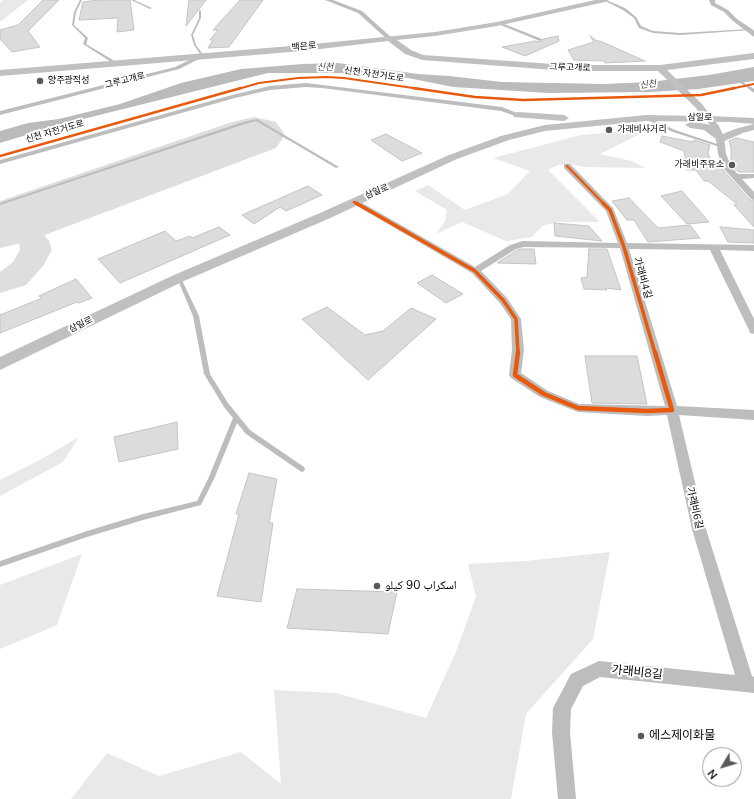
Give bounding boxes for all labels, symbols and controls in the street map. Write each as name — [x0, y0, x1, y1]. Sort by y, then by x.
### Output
street label: 백은로 — [291, 41, 317, 53]
street label: 그루고개로 — [549, 62, 591, 74]
water label: 신천 — [317, 63, 333, 73]
street label: 신천 자전거도로 — [343, 65, 405, 85]
street label: 그루고개로 — [104, 71, 146, 91]
marker: 양주광적성 — [35, 76, 45, 86]
place label: 양주광적성 — [48, 76, 89, 86]
water label: 신천 — [639, 79, 657, 91]
street label: 삼일로 — [687, 112, 713, 124]
street label: 신천 자전거도로 — [25, 119, 85, 145]
marker: 가래비사거리 — [604, 125, 614, 135]
place label: 가래비사거리 — [617, 125, 667, 135]
place label: 가래비주유소 — [674, 160, 724, 170]
marker: 가래비주유소 — [727, 160, 737, 170]
street label: 삼일로 — [363, 182, 391, 202]
street label: 가래비4길 — [630, 256, 654, 300]
street label: 삼일로 — [67, 315, 95, 335]
street label: 가래비6길 — [683, 486, 705, 530]
place label: اسكراب 90 كيلو — [385, 579, 457, 593]
marker: اسكراب 90 كيلو — [372, 581, 382, 591]
street label: 가래비8길 — [611, 663, 663, 683]
place label: 에스제이화물 — [649, 729, 715, 743]
marker: 에스제이화물 — [636, 731, 646, 741]
north arrow — [702, 747, 742, 787]
text: N — [704, 766, 721, 782]

